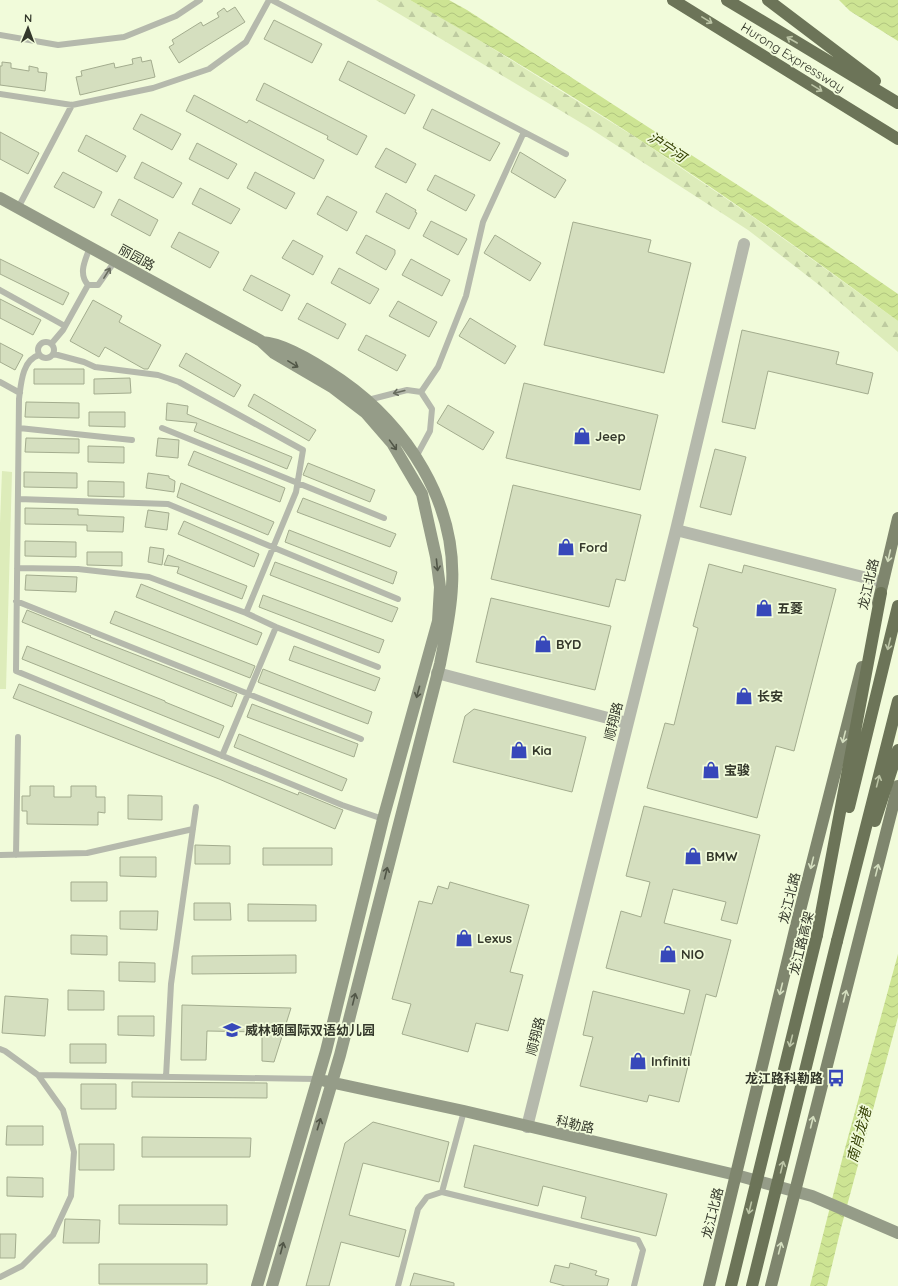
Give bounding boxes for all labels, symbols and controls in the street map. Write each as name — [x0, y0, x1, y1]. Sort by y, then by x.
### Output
north arrow — [8, 8, 48, 48]
text: N — [24, 11, 32, 25]
one-way arrow — [701, 16, 712, 25]
street label: Hurong Expressway — [738, 19, 848, 95]
one-way arrow — [786, 36, 798, 44]
one-way arrow — [811, 85, 823, 93]
water label: 沪宁河 — [645, 128, 692, 168]
street label: 丽园路 — [116, 241, 158, 273]
one-way arrow — [104, 267, 112, 279]
one-way arrow — [287, 360, 298, 368]
one-way arrow — [393, 388, 406, 396]
shop icon: Jeep — [572, 426, 592, 446]
place label: Jeep — [595, 428, 626, 444]
one-way arrow — [389, 439, 397, 450]
shop icon: Ford — [556, 537, 576, 557]
place label: Ford — [579, 539, 608, 555]
one-way arrow — [885, 549, 892, 562]
street label: 龙江北路 — [854, 557, 882, 611]
one-way arrow — [434, 558, 441, 571]
shop icon: 五菱 — [754, 598, 774, 618]
place label: 五菱 — [777, 600, 803, 616]
shop icon: BYD — [533, 634, 553, 654]
place label: BYD — [556, 636, 581, 652]
one-way arrow — [884, 637, 892, 650]
one-way arrow — [414, 686, 421, 699]
shop icon: 长安 — [734, 686, 754, 706]
place label: 长安 — [757, 688, 783, 704]
street label: 顺翔路 — [601, 700, 625, 742]
one-way arrow — [840, 730, 848, 743]
shop icon: Kia — [509, 740, 529, 760]
place label: Kia — [532, 742, 552, 758]
shop icon: 宝骏 — [701, 760, 721, 780]
place label: 宝骏 — [724, 762, 750, 778]
one-way arrow — [875, 775, 882, 788]
shop icon: BMW — [683, 846, 703, 866]
place label: BMW — [706, 848, 738, 864]
one-way arrow — [808, 856, 816, 869]
one-way arrow — [873, 864, 881, 877]
one-way arrow — [383, 866, 390, 879]
street label: 龙江北路 — [775, 871, 803, 925]
street label: 龙江路高架 — [785, 910, 817, 976]
shop icon: Lexus — [454, 928, 474, 948]
place label: Lexus — [477, 930, 512, 946]
shop icon: NIO — [658, 944, 678, 964]
place label: NIO — [681, 946, 704, 962]
one-way arrow — [777, 982, 784, 995]
one-way arrow — [841, 990, 849, 1003]
one-way arrow — [351, 992, 358, 1005]
street label: 顺翔路 — [523, 1015, 547, 1057]
school or university icon: 威林顿国际双语幼儿园 — [222, 1020, 242, 1040]
place label: 威林顿国际双语幼儿园 — [245, 1022, 375, 1038]
one-way arrow — [787, 1034, 795, 1047]
shop icon: Infiniti — [628, 1051, 648, 1071]
place label: Infiniti — [651, 1053, 690, 1069]
bus stop icon: 龙江路科勒路 — [826, 1068, 846, 1088]
place label: 龙江路科勒路 — [745, 1070, 823, 1086]
water label: 南肖龙港 — [843, 1104, 875, 1164]
street label: 科勒路 — [554, 1112, 596, 1136]
one-way arrow — [809, 1116, 817, 1129]
one-way arrow — [316, 1117, 323, 1130]
one-way arrow — [778, 1160, 786, 1173]
street label: 龙江北路 — [698, 1186, 726, 1240]
one-way arrow — [746, 1201, 754, 1214]
one-way arrow — [279, 1242, 286, 1255]
one-way arrow — [777, 1242, 785, 1255]

